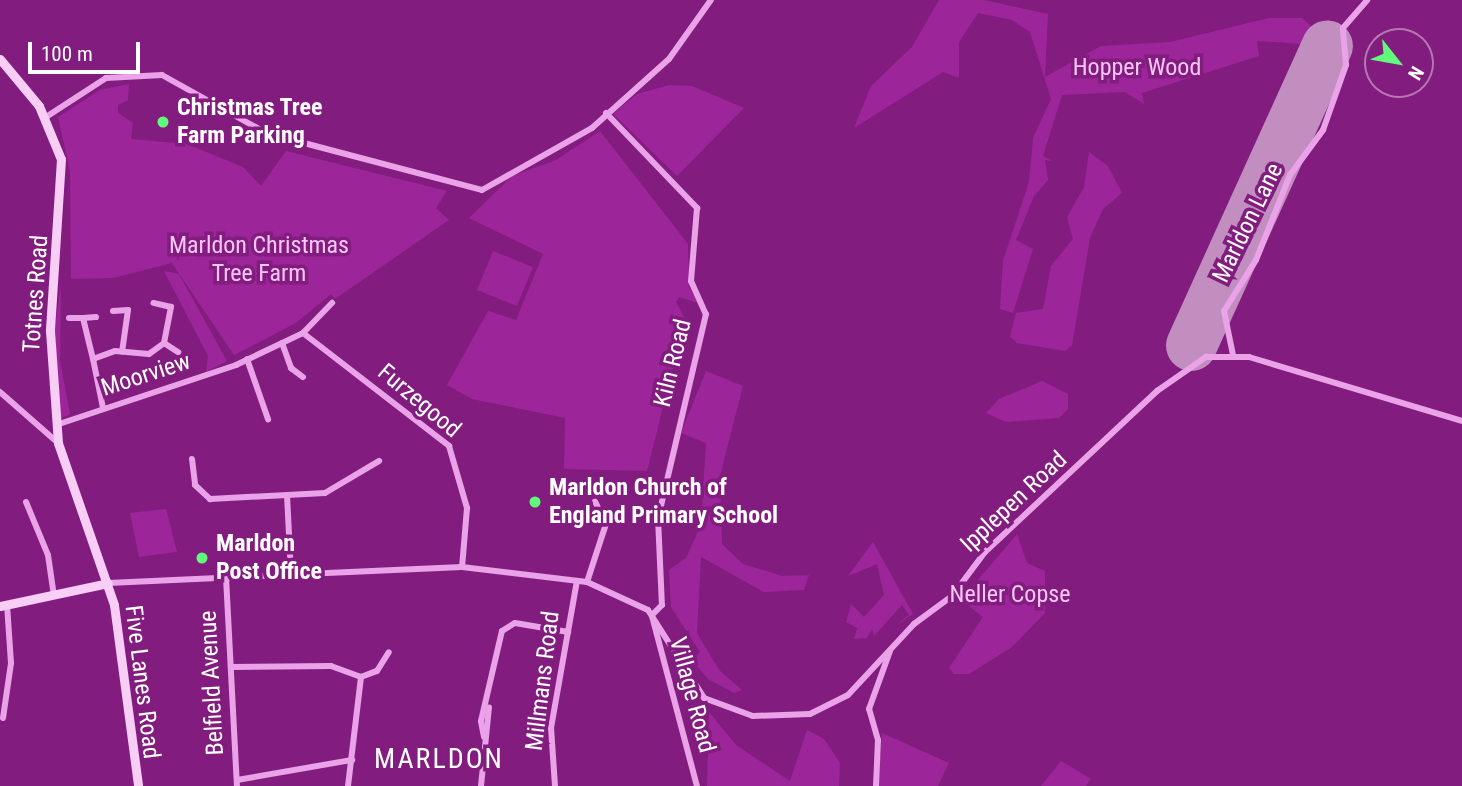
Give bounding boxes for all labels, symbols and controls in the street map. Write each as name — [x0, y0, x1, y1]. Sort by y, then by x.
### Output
scale bar — [32, 28, 144, 72]
north arrow — [1364, 28, 1434, 98]
text: 100 m — [41, 42, 93, 66]
park label: Hopper Wood — [1073, 54, 1201, 82]
text: N — [1403, 62, 1429, 84]
place label: Christmas Tree Farm Parking — [177, 94, 323, 150]
marker: Christmas Tree Farm Parking — [155, 114, 171, 130]
street label: Marldon Lane — [1207, 159, 1289, 287]
park label: Marldon Christmas Tree Farm — [169, 232, 349, 288]
street label: Totnes Road — [18, 234, 54, 354]
street label: Kiln Road — [648, 316, 698, 410]
street label: Moorview — [98, 347, 194, 403]
street label: Furzegood — [372, 358, 466, 444]
street label: Ipplepen Road — [955, 445, 1073, 559]
place label: Marldon Church of England Primary School — [549, 474, 778, 530]
marker: Marldon Church of England Primary School — [527, 494, 543, 510]
place label: Marldon Post Office — [216, 530, 322, 586]
marker: Marldon Post Office — [194, 550, 210, 566]
park label: Neller Copse — [950, 581, 1070, 609]
street label: Five Lanes Road — [118, 604, 166, 760]
street label: Belfield Avenue — [194, 610, 230, 756]
street label: Millmans Road — [520, 610, 566, 752]
street label: Village Road — [663, 634, 721, 756]
district label: MARLDON — [375, 742, 503, 776]

